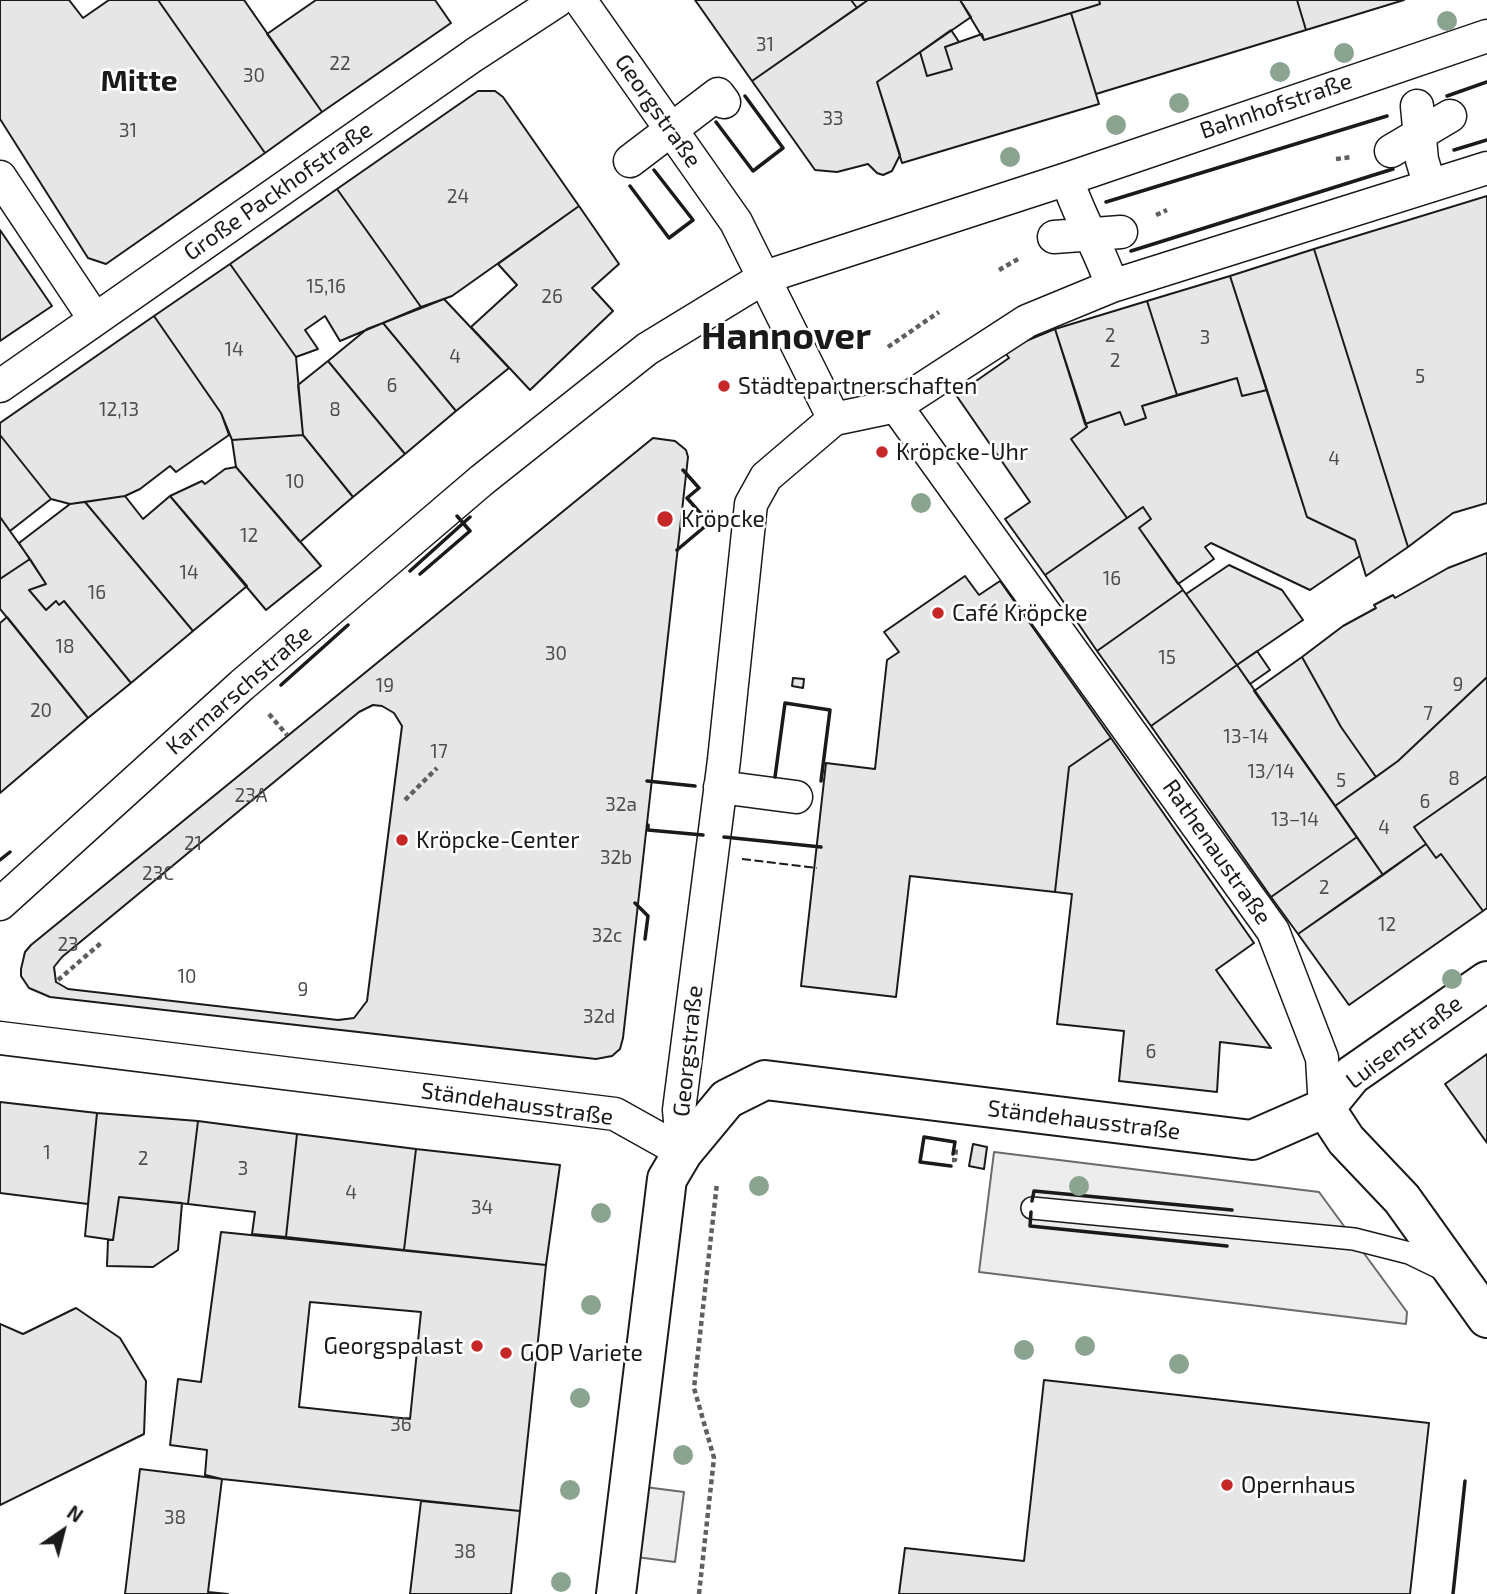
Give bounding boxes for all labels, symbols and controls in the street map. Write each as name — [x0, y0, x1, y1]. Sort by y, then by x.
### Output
house number: 31 — [756, 34, 774, 56]
street label: Georgstraße — [609, 49, 707, 173]
house number: 22 — [329, 53, 351, 75]
district label: Mitte — [100, 63, 178, 99]
house number: 30 — [243, 65, 265, 87]
street label: Bahnhofstraße — [1196, 67, 1356, 145]
house number: 33 — [822, 108, 844, 130]
street label: Große Packhofstraße — [178, 116, 378, 266]
house number: 31 — [119, 120, 137, 142]
house number: 24 — [447, 186, 469, 208]
house number: 15,16 — [306, 276, 346, 298]
house number: 26 — [541, 286, 563, 308]
district label: Hannover — [701, 315, 871, 359]
house number: 2 — [1105, 325, 1115, 347]
house number: 3 — [1200, 327, 1210, 349]
house number: 14 — [224, 339, 244, 361]
house number: 4 — [449, 346, 461, 368]
house number: 2 — [1110, 350, 1120, 372]
house number: 5 — [1415, 366, 1425, 388]
place label: Städtepartnerschaften — [738, 372, 977, 400]
house number: 6 — [387, 375, 397, 397]
marker: Städtepartnerschaften — [716, 378, 732, 394]
house number: 12,13 — [99, 399, 139, 421]
house number: 8 — [329, 399, 341, 421]
place label: Kröpcke-Uhr — [896, 438, 1028, 466]
marker: Kröpcke-Uhr — [874, 444, 890, 460]
house number: 4 — [1328, 448, 1340, 470]
house number: 10 — [285, 471, 305, 493]
place label: Kröpcke — [681, 505, 765, 533]
marker: Kröpcke — [655, 509, 675, 529]
house number: 12 — [240, 525, 258, 547]
house number: 14 — [179, 562, 199, 584]
house number: 16 — [1103, 568, 1121, 590]
house number: 16 — [88, 582, 106, 604]
place label: Café Kröpcke — [952, 599, 1088, 627]
marker: Café Kröpcke — [930, 605, 946, 621]
street label: Karmarschstraße — [161, 619, 317, 761]
house number: 18 — [55, 636, 75, 658]
house number: 30 — [545, 643, 567, 665]
house number: 15 — [1158, 647, 1176, 669]
house number: 9 — [1453, 674, 1463, 696]
house number: 19 — [376, 675, 394, 697]
house number: 20 — [30, 700, 52, 722]
house number: 7 — [1423, 703, 1433, 725]
house number: 13-14 — [1223, 726, 1269, 748]
house number: 17 — [430, 741, 448, 763]
house number: 13/14 — [1247, 761, 1295, 783]
house number: 8 — [1448, 768, 1460, 790]
house number: 5 — [1336, 770, 1346, 792]
street label: Rathenaustraße — [1157, 774, 1277, 930]
house number: 23A — [234, 785, 268, 807]
house number: 6 — [1420, 791, 1430, 813]
house number: 32a — [605, 794, 637, 816]
house number: 13–14 — [1271, 809, 1319, 831]
house number: 4 — [1378, 817, 1390, 839]
place label: Kröpcke-Center — [416, 826, 579, 854]
marker: Kröpcke-Center — [394, 832, 410, 848]
house number: 21 — [184, 833, 202, 855]
house number: 32b — [600, 847, 632, 869]
house number: 23C — [142, 863, 174, 885]
house number: 2 — [1319, 877, 1329, 899]
house number: 12 — [1378, 914, 1396, 936]
house number: 32c — [592, 925, 622, 947]
house number: 23 — [57, 934, 79, 956]
house number: 10 — [177, 966, 197, 988]
house number: 9 — [298, 979, 308, 1001]
street label: Georgstraße — [667, 984, 709, 1118]
street label: Luisenstraße — [1341, 989, 1467, 1095]
house number: 32d — [583, 1006, 615, 1028]
house number: 6 — [1146, 1041, 1156, 1063]
street label: Ständehausstraße — [419, 1077, 615, 1131]
street label: Ständehausstraße — [986, 1094, 1182, 1146]
house number: 1 — [43, 1142, 51, 1164]
house number: 2 — [138, 1148, 148, 1170]
house number: 3 — [238, 1158, 248, 1180]
house number: 4 — [345, 1182, 357, 1204]
house number: 34 — [471, 1197, 493, 1219]
place label: Georgspalast — [324, 1332, 463, 1360]
marker: Georgspalast — [469, 1338, 485, 1354]
place label: GOP Variete — [520, 1339, 643, 1367]
marker: GOP Variete — [498, 1345, 514, 1361]
house number: 36 — [390, 1414, 412, 1436]
place label: Opernhaus — [1241, 1471, 1355, 1499]
marker: Opernhaus — [1219, 1477, 1235, 1493]
north arrow — [28, 1496, 98, 1566]
text: N — [63, 1500, 88, 1527]
house number: 38 — [164, 1507, 186, 1529]
house number: 38 — [454, 1541, 476, 1563]

